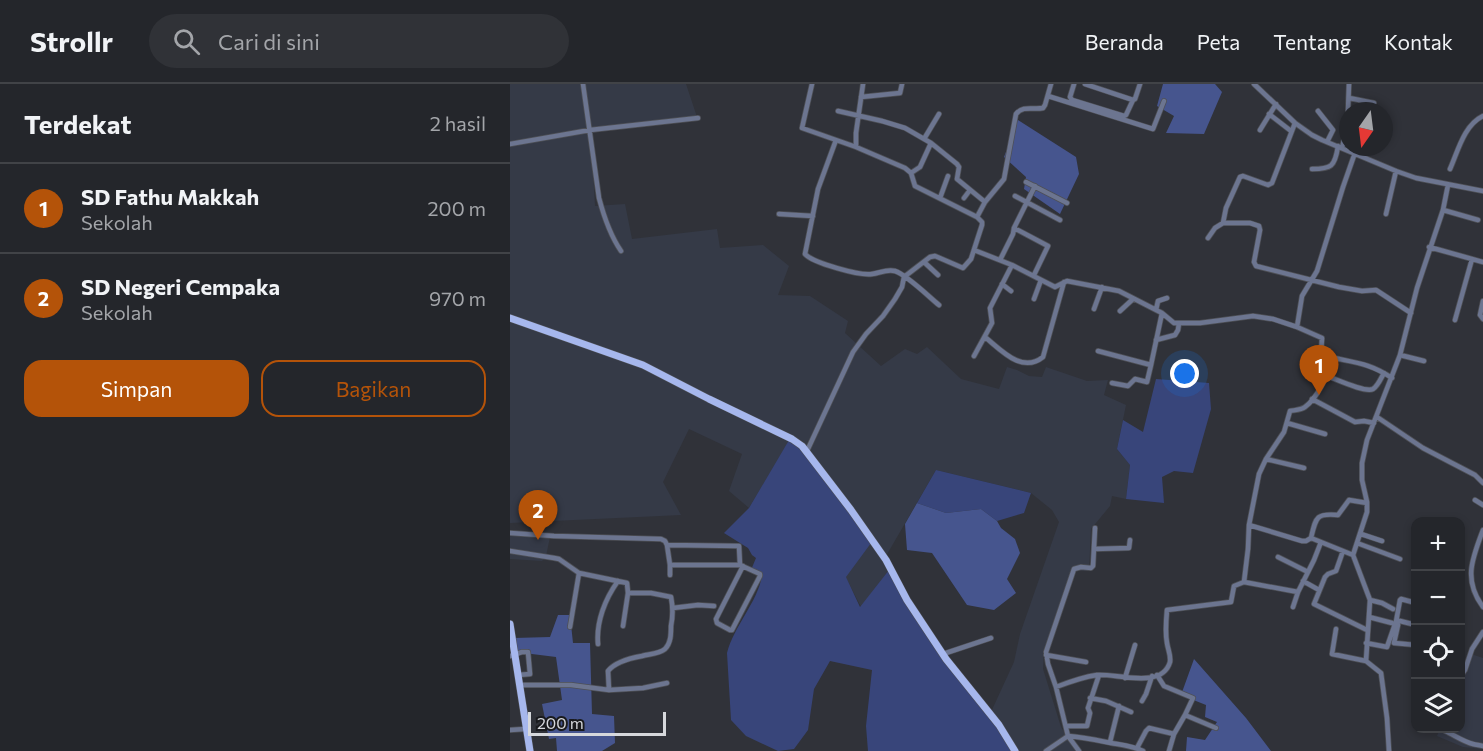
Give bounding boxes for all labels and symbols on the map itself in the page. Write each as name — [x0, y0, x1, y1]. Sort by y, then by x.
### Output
north arrow — [1339, 102, 1393, 156]
pin: 1 — [1300, 346, 1338, 395]
your location — [1170, 359, 1199, 388]
pin: 2 — [519, 490, 558, 540]
scale bar — [528, 709, 666, 736]

